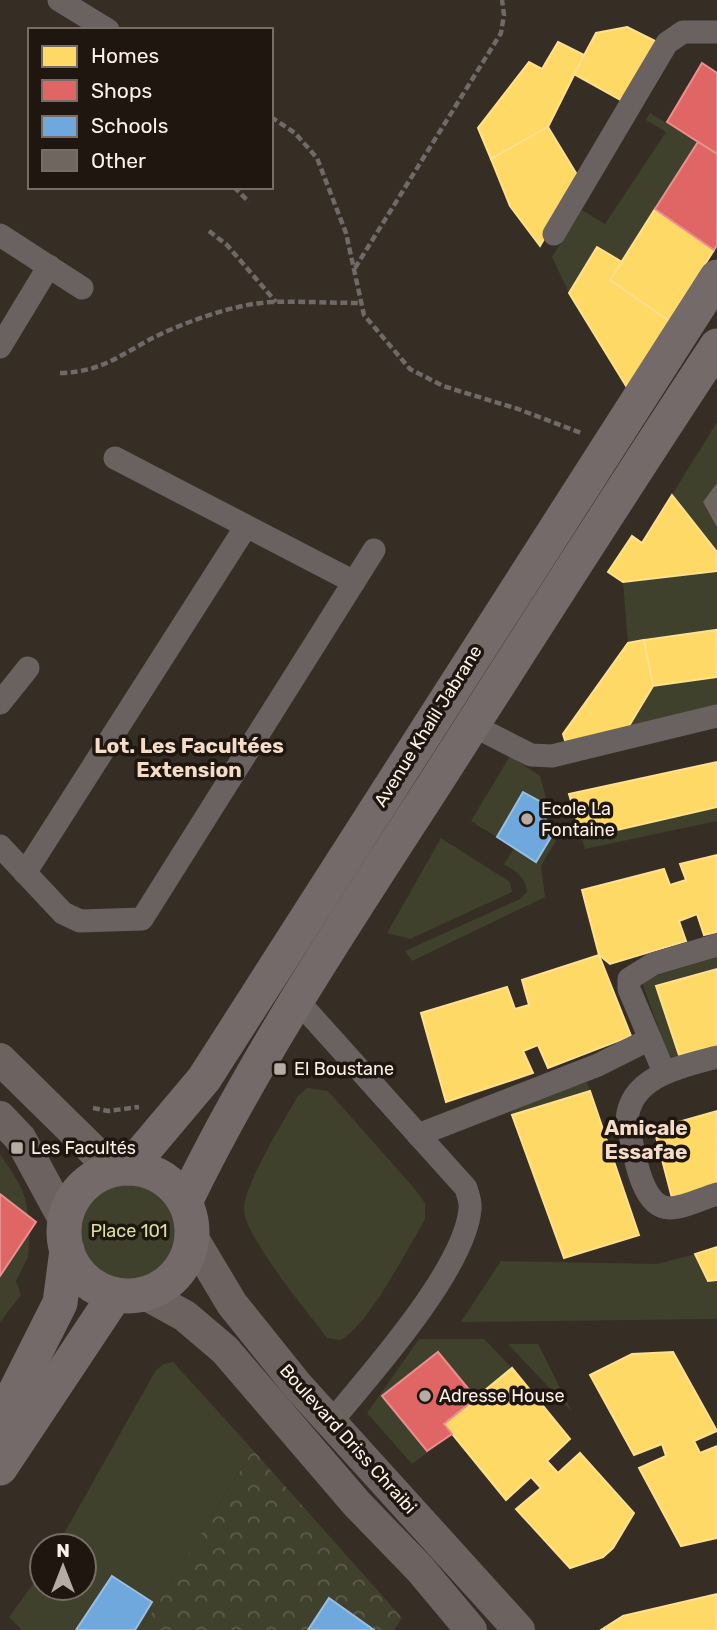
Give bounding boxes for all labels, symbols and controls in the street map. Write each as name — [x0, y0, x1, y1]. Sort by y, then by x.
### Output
legend — [28, 28, 273, 189]
text: Homes — [91, 43, 159, 68]
text: Shops — [91, 78, 152, 103]
text: Schools — [91, 113, 168, 138]
text: Other — [91, 148, 146, 173]
street label: Avenue Khalil Jabrane — [369, 641, 487, 811]
district label: Lot. Les Facultées Extension — [94, 733, 284, 782]
place label: Ecole La Fontaine — [541, 798, 615, 841]
marker: Ecole La Fontaine — [519, 811, 535, 827]
place label: El Boustane — [294, 1058, 394, 1080]
marker: El Boustane — [272, 1061, 288, 1077]
district label: Amicale Essafae — [604, 1115, 688, 1164]
place label: Les Facultés — [31, 1137, 136, 1159]
marker: Les Facultés — [9, 1140, 25, 1156]
park label: Place 101 — [90, 1220, 168, 1242]
street label: Boulevard Driss Chraibi — [275, 1360, 421, 1518]
place label: Adresse House — [439, 1385, 565, 1407]
marker: Adresse House — [417, 1388, 433, 1404]
north arrow — [28, 1532, 98, 1602]
text: N — [56, 1539, 70, 1562]

